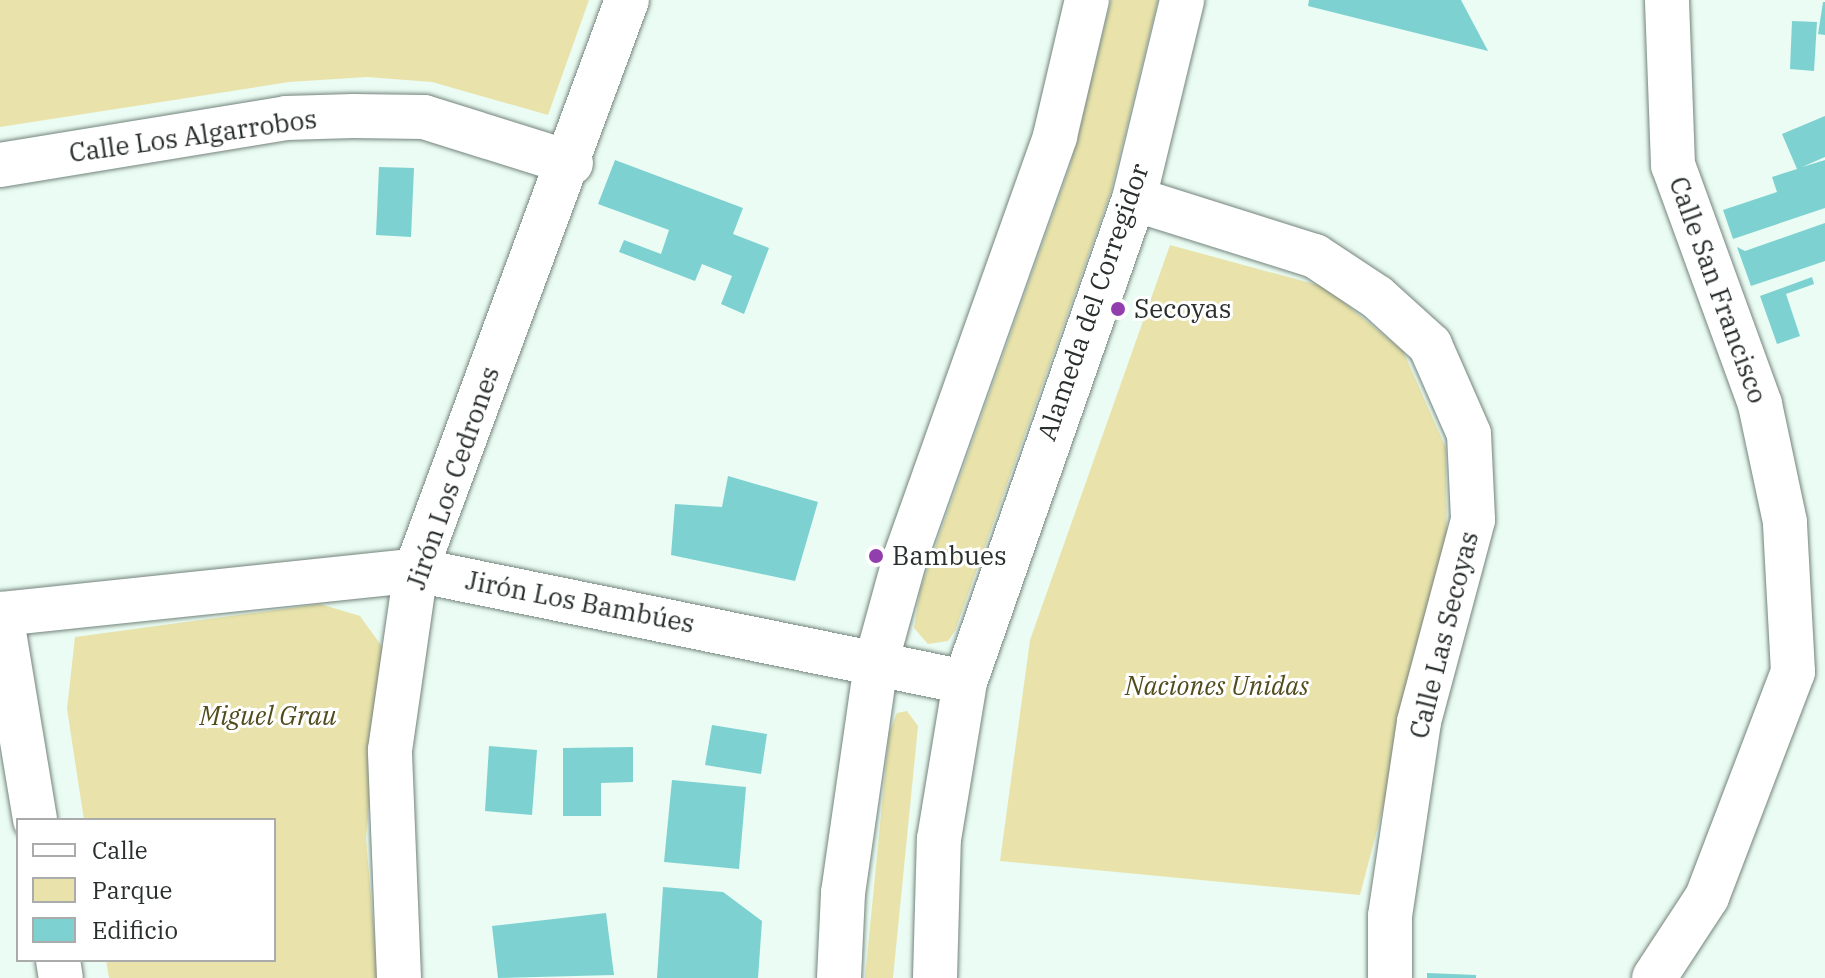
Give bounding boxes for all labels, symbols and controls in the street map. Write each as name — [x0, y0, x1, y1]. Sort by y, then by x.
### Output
street label: Calle Los Algarrobos — [67, 103, 319, 169]
street label: Alameda del Corregidor — [1031, 159, 1155, 445]
street label: Calle San Francisco — [1663, 173, 1773, 407]
place label: Secoyas — [1134, 293, 1231, 325]
marker: Secoyas — [1109, 300, 1127, 318]
street label: Jirón Los Cedrones — [400, 362, 506, 594]
street label: Calle Las Secoyas — [1403, 528, 1485, 742]
place label: Bambues — [892, 540, 1007, 572]
marker: Bambues — [867, 547, 885, 565]
street label: Jirón Los Bambúes — [463, 565, 697, 639]
park label: Naciones Unidas — [1125, 670, 1309, 702]
park label: Miguel Grau — [200, 700, 336, 732]
legend — [16, 818, 276, 962]
text: Calle — [92, 834, 148, 866]
text: Parque — [92, 874, 172, 906]
text: Edificio — [92, 914, 178, 946]

